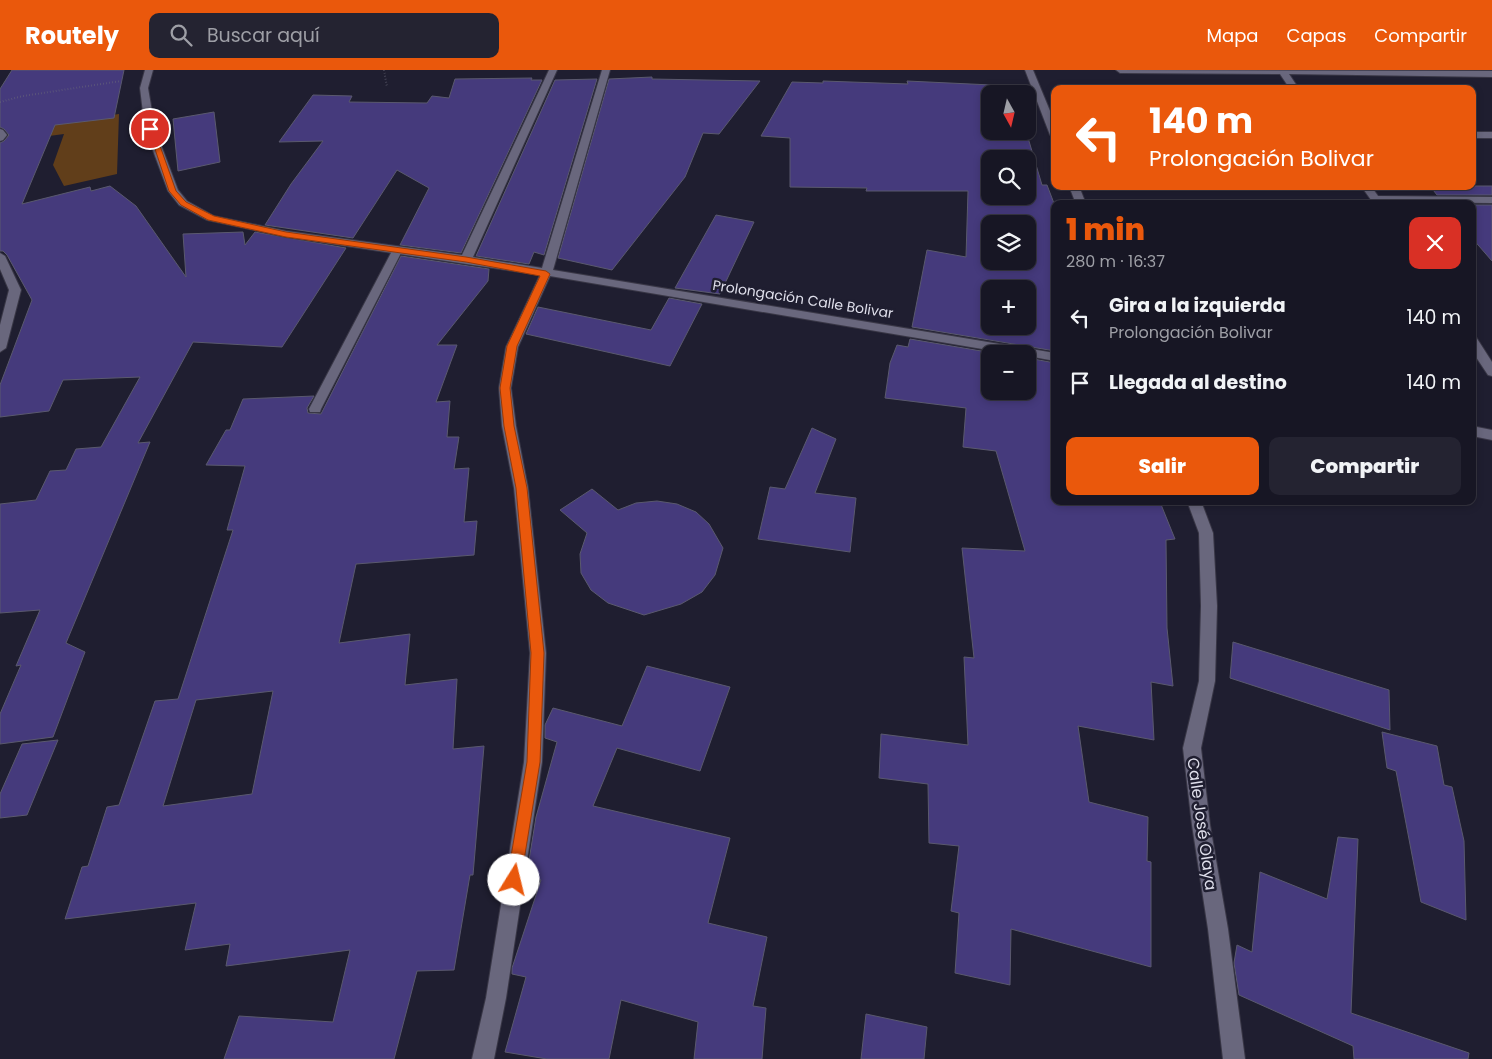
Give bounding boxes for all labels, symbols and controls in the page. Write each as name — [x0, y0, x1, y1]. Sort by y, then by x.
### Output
search box — [149, 13, 499, 58]
text: Routely — [25, 19, 119, 52]
icon: search — [167, 21, 195, 49]
text: Buscar aquí — [207, 22, 320, 49]
text: Mapa — [1206, 23, 1259, 48]
text: Capas — [1287, 23, 1346, 48]
text: Compartir — [1374, 23, 1467, 48]
north arrow — [981, 85, 1036, 140]
map controls — [981, 85, 1036, 400]
text: 140 m — [1149, 96, 1253, 145]
icon: left — [1066, 105, 1131, 170]
pin — [129, 108, 171, 150]
icon: arrive — [136, 115, 164, 143]
text: Prolongación Bolivar — [1149, 143, 1374, 174]
button: search — [981, 150, 1036, 205]
text: 1 min — [1066, 208, 1145, 251]
button: layers — [981, 215, 1036, 270]
button: close — [1409, 217, 1461, 269]
text: 280 m · 16:37 — [1066, 250, 1165, 273]
street label: Prolongación Calle Bolivar — [711, 275, 895, 323]
button: + — [981, 280, 1036, 335]
text: Gira a la izquierda — [1109, 292, 1286, 319]
icon: left — [1066, 304, 1094, 332]
text: 140 m — [1406, 304, 1461, 331]
text: Prolongación Bolivar — [1109, 321, 1273, 344]
button: − — [981, 345, 1036, 400]
icon: arrive — [1066, 369, 1094, 397]
text: Llegada al destino — [1109, 369, 1287, 396]
text: 140 m — [1406, 369, 1461, 396]
button: Salir — [1066, 437, 1259, 495]
button: Compartir — [1269, 437, 1461, 495]
street label: Calle José Olaya — [1181, 756, 1223, 892]
position arrow — [487, 853, 539, 905]

